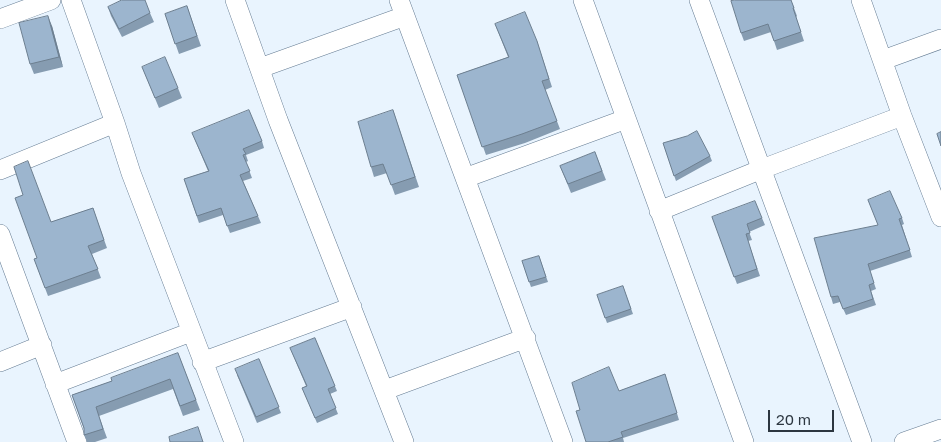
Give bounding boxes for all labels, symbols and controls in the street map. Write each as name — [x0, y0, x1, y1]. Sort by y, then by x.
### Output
scale bar — [771, 400, 837, 432]
text: 20 m — [776, 410, 811, 428]

